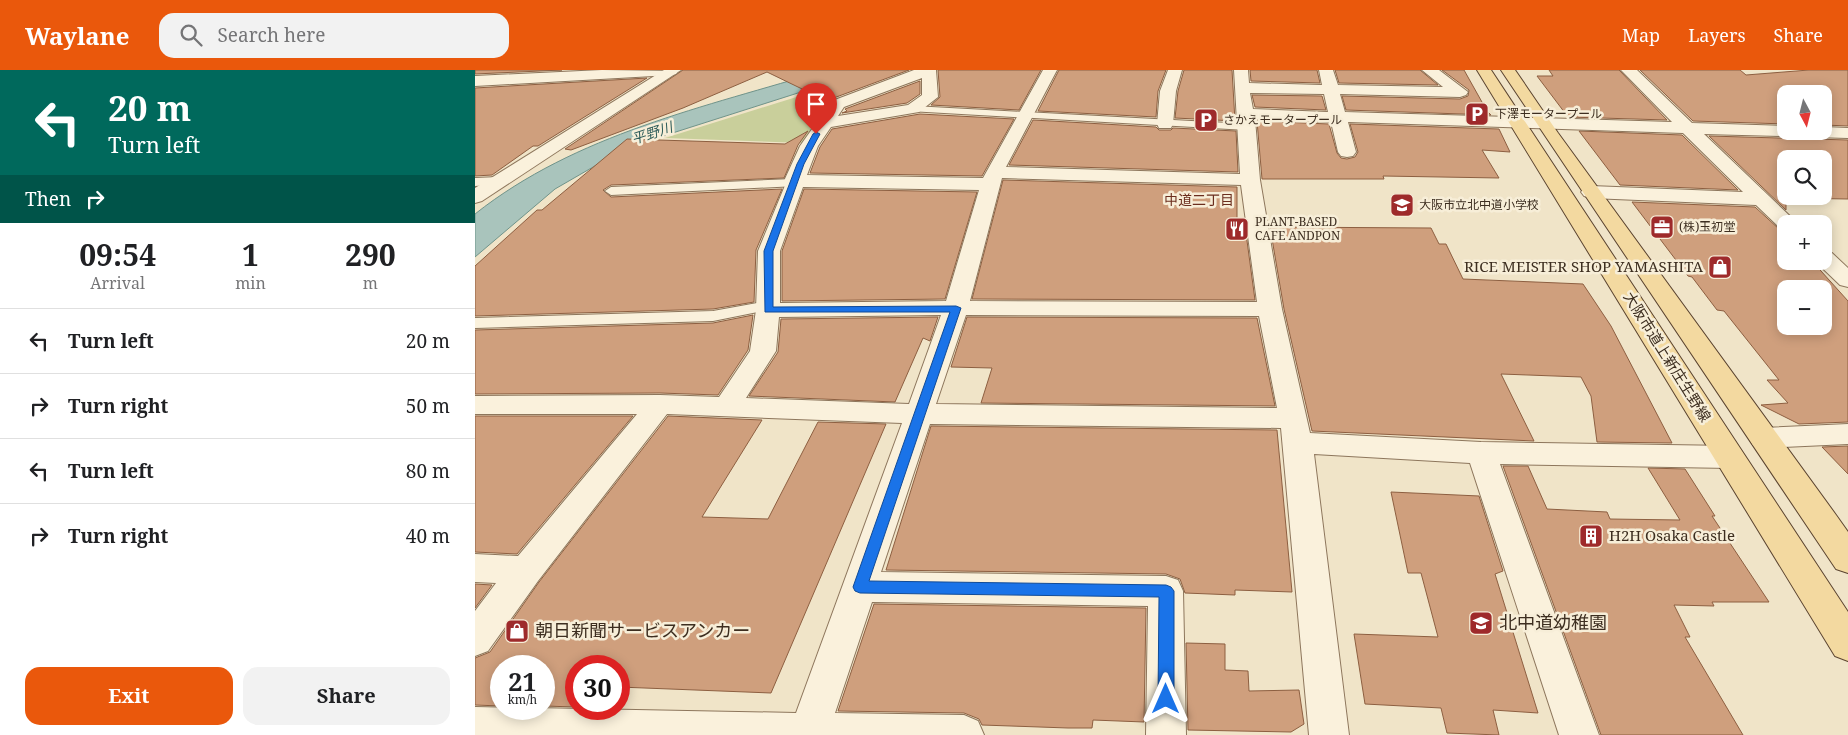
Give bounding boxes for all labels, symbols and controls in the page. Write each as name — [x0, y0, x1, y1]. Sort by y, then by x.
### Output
search box — [159, 13, 509, 58]
text: Waylane — [25, 19, 129, 52]
icon: search — [177, 21, 205, 49]
text: Search here — [217, 22, 325, 48]
text: Map — [1622, 23, 1660, 47]
text: Layers — [1688, 23, 1746, 47]
text: Share — [1774, 23, 1823, 47]
pin — [795, 83, 837, 134]
text: 20 m — [108, 84, 191, 131]
north arrow — [1777, 85, 1833, 140]
map controls — [1777, 85, 1832, 335]
icon: left — [25, 90, 90, 155]
icon: arrive — [802, 90, 830, 118]
parking icon: 下澤モータープール — [1464, 101, 1490, 127]
place label: 下澤モータープール — [1495, 105, 1602, 122]
parking icon: さかえモータープール — [1193, 107, 1219, 133]
place label: さかえモータープール — [1223, 111, 1342, 128]
water label: 平野川 — [629, 116, 677, 148]
text: Turn left — [108, 129, 200, 159]
button: search — [1777, 150, 1832, 205]
icon: right — [81, 185, 109, 213]
text: Then — [25, 186, 71, 212]
district label: 中道二丁目 — [1164, 190, 1234, 209]
school or university icon: 大阪市立北中道小学校 — [1389, 192, 1415, 218]
place label: 大阪市立北中道小学校 — [1419, 196, 1539, 213]
place label: PLANT-BASED CAFE ANDPON — [1255, 213, 1340, 244]
office icon: (株)玉初堂 — [1649, 214, 1675, 240]
button: + — [1777, 215, 1832, 270]
restaurant icon: PLANT-BASED CAFE ANDPON — [1224, 216, 1250, 242]
place label: (株)玉初堂 — [1679, 218, 1735, 235]
text: 09:54 — [79, 234, 156, 275]
text: 1 — [242, 234, 259, 275]
text: 290 — [345, 234, 396, 275]
shop icon: RICE MEISTER SHOP YAMASHITA — [1707, 254, 1733, 280]
place label: RICE MEISTER SHOP YAMASHITA — [1464, 256, 1703, 276]
text: Arrival — [90, 272, 145, 294]
text: min — [235, 272, 266, 294]
text: m — [363, 272, 378, 294]
button: − — [1777, 280, 1832, 335]
street label: 大阪市道上新庄生野線 — [1620, 288, 1716, 425]
icon: left — [25, 327, 53, 355]
text: Turn left — [68, 328, 154, 354]
text: 20 m — [406, 328, 450, 354]
icon: right — [25, 392, 53, 420]
text: Turn right — [68, 393, 168, 419]
text: 50 m — [406, 393, 450, 419]
icon: left — [25, 457, 53, 485]
text: Turn left — [68, 458, 154, 484]
text: 80 m — [406, 458, 450, 484]
icon: right — [25, 522, 53, 550]
text: Turn right — [68, 523, 168, 549]
text: 40 m — [406, 523, 450, 549]
building icon: H2H Osaka Castle — [1578, 523, 1604, 549]
place label: H2H Osaka Castle — [1609, 525, 1735, 545]
school or university icon: 北中道幼稚園 — [1468, 610, 1494, 636]
place label: 北中道幼稚園 — [1499, 610, 1607, 634]
shop icon: 朝日新聞サービスアンカー — [504, 618, 530, 644]
place label: 朝日新聞サービスアンカー — [535, 618, 750, 642]
speed limit sign: 30 — [565, 655, 630, 720]
text: 21 — [508, 664, 537, 698]
button: Exit — [25, 667, 233, 725]
button: Share — [243, 667, 450, 725]
position arrow — [1139, 672, 1191, 724]
text: km/h — [508, 691, 537, 708]

